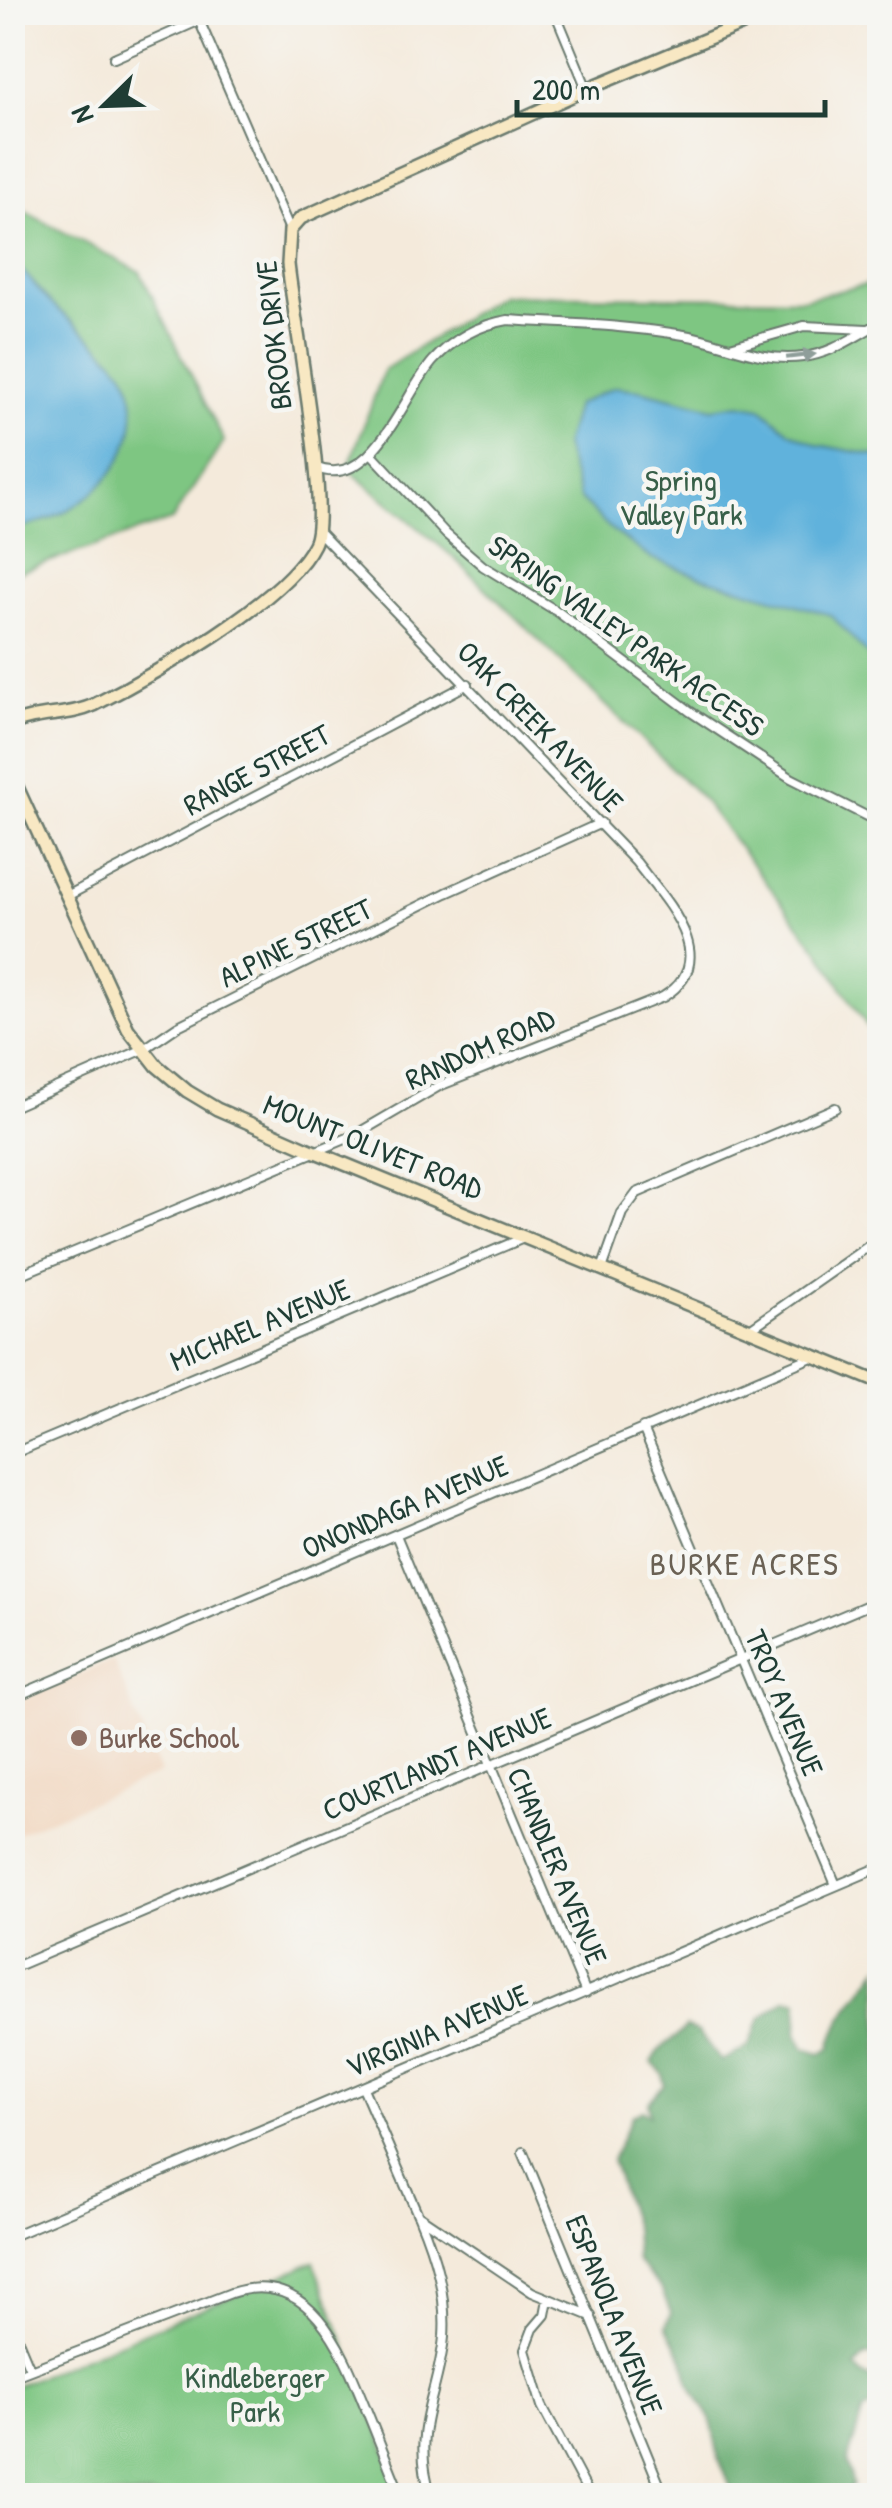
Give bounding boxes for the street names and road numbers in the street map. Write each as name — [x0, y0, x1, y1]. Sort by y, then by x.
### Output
street label: BROOK DRIVE — [245, 259, 301, 412]
street label: SPRING VALLEY PARK ACCESS — [481, 525, 772, 745]
street label: OAK CREEK AVENUE — [449, 632, 633, 821]
street label: RANGE STREET — [176, 713, 338, 825]
street label: ALPINE STREET — [212, 887, 380, 996]
street label: RANDOM ROAD — [399, 997, 561, 1099]
street label: MOUNT OLIVET ROAD — [258, 1084, 490, 1209]
street label: MICHAEL AVENUE — [164, 1268, 356, 1380]
street label: ONONDAGA AVENUE — [295, 1445, 514, 1568]
street label: TROY AVENUE — [736, 1623, 834, 1782]
street label: COURTLANDT AVENUE — [316, 1697, 557, 1829]
street label: CHANDLER AVENUE — [498, 1761, 618, 1970]
street label: VIRGINIA AVENUE — [339, 1974, 534, 2086]
street label: ESPANOLA AVENUE — [557, 2209, 673, 2420]

